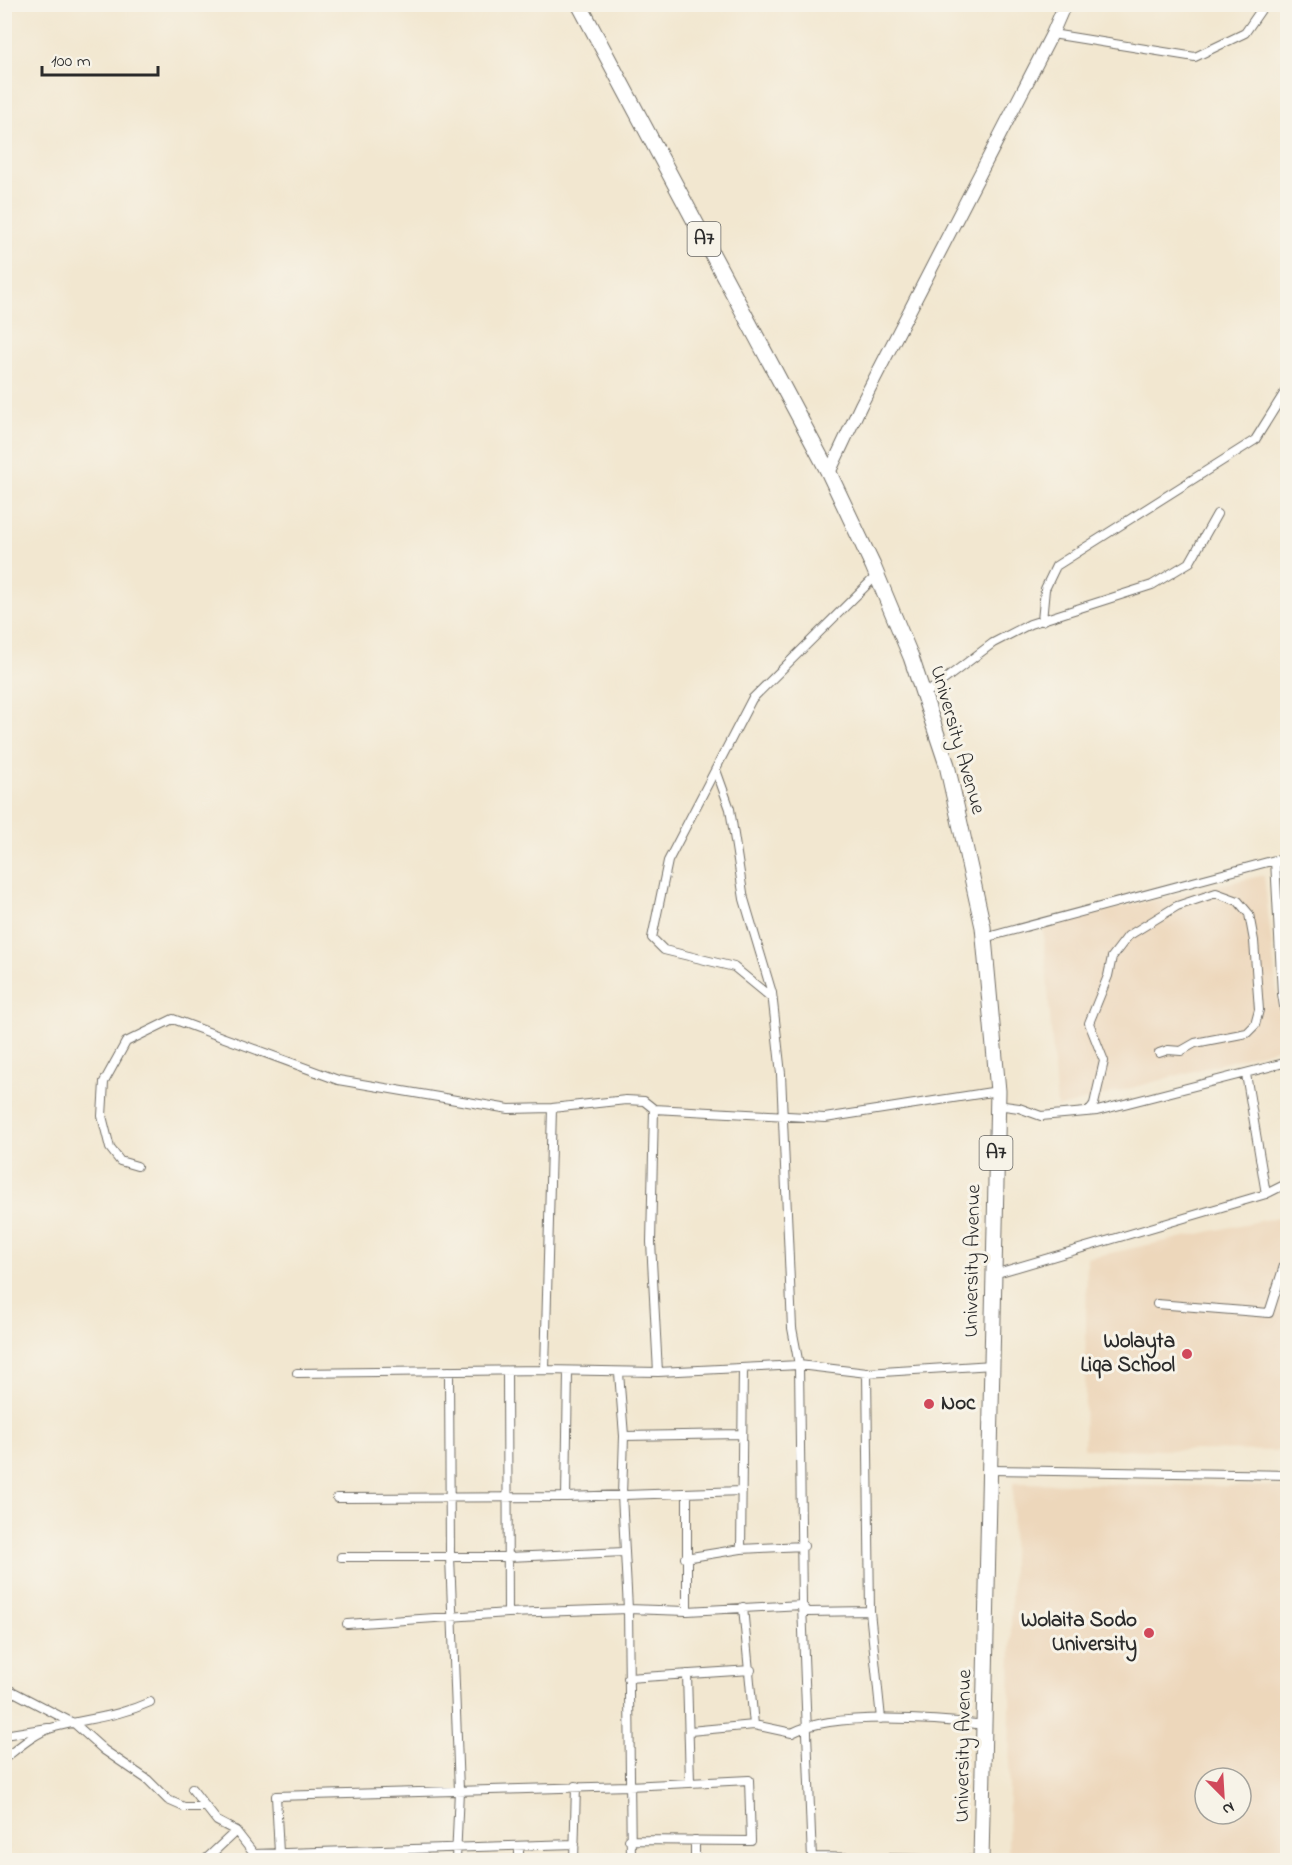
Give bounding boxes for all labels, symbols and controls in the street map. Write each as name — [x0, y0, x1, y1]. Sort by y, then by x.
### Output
scale bar — [42, 39, 158, 77]
text: 100 m — [51, 49, 91, 75]
road number: A7 — [688, 222, 720, 256]
street label: University Avenue — [920, 662, 993, 819]
road number: A7 — [980, 1136, 1012, 1170]
street label: University Avenue — [957, 1184, 991, 1338]
place label: Wolayta Liqa School — [1081, 1327, 1175, 1381]
marker: Wolayta Liqa School — [1180, 1347, 1194, 1361]
place label: Noc — [941, 1389, 976, 1419]
marker: Noc — [922, 1397, 936, 1411]
place label: Wolaita Sodo University — [1021, 1606, 1137, 1662]
marker: Wolaita Sodo University — [1142, 1626, 1156, 1640]
street label: University Avenue — [948, 1669, 982, 1823]
north arrow — [1193, 1766, 1253, 1826]
text: N — [1218, 1795, 1238, 1821]

